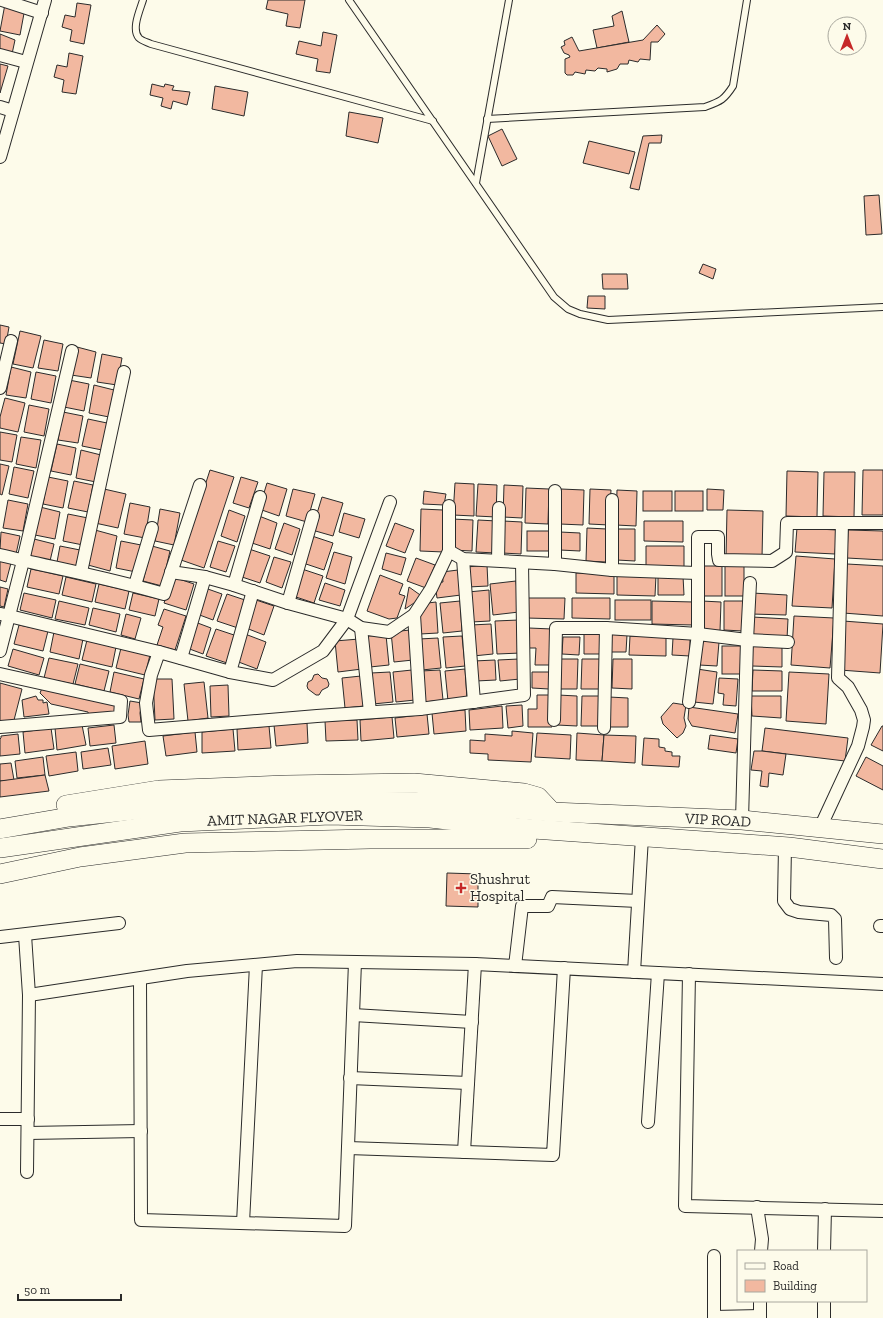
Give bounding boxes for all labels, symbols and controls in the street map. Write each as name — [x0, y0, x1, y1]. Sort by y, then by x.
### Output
north arrow — [827, 16, 867, 56]
text: N — [843, 20, 852, 33]
street label: AMIT NAGAR FLYOVER — [207, 806, 364, 830]
street label: VIP ROAD — [683, 809, 752, 831]
place label: Shushrut Hospital — [470, 870, 530, 905]
marker: Shushrut Hospital — [455, 882, 467, 894]
legend — [737, 1250, 867, 1302]
text: Road — [773, 1259, 799, 1273]
scale bar — [18, 1276, 121, 1302]
text: Building — [773, 1279, 817, 1293]
text: 50 m — [24, 1283, 51, 1297]

